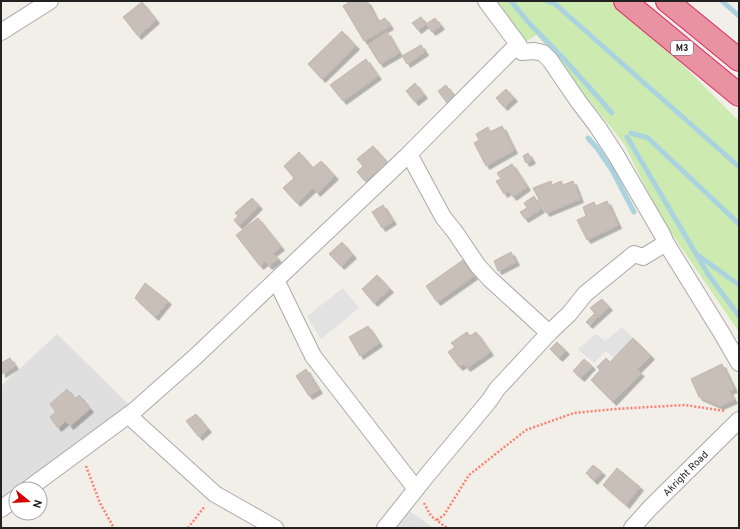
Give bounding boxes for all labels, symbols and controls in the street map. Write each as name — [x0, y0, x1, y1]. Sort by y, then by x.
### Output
road number: M3 — [671, 41, 693, 55]
street label: Akright Road — [661, 449, 711, 499]
north arrow — [8, 481, 48, 521]
text: N — [29, 498, 44, 510]

